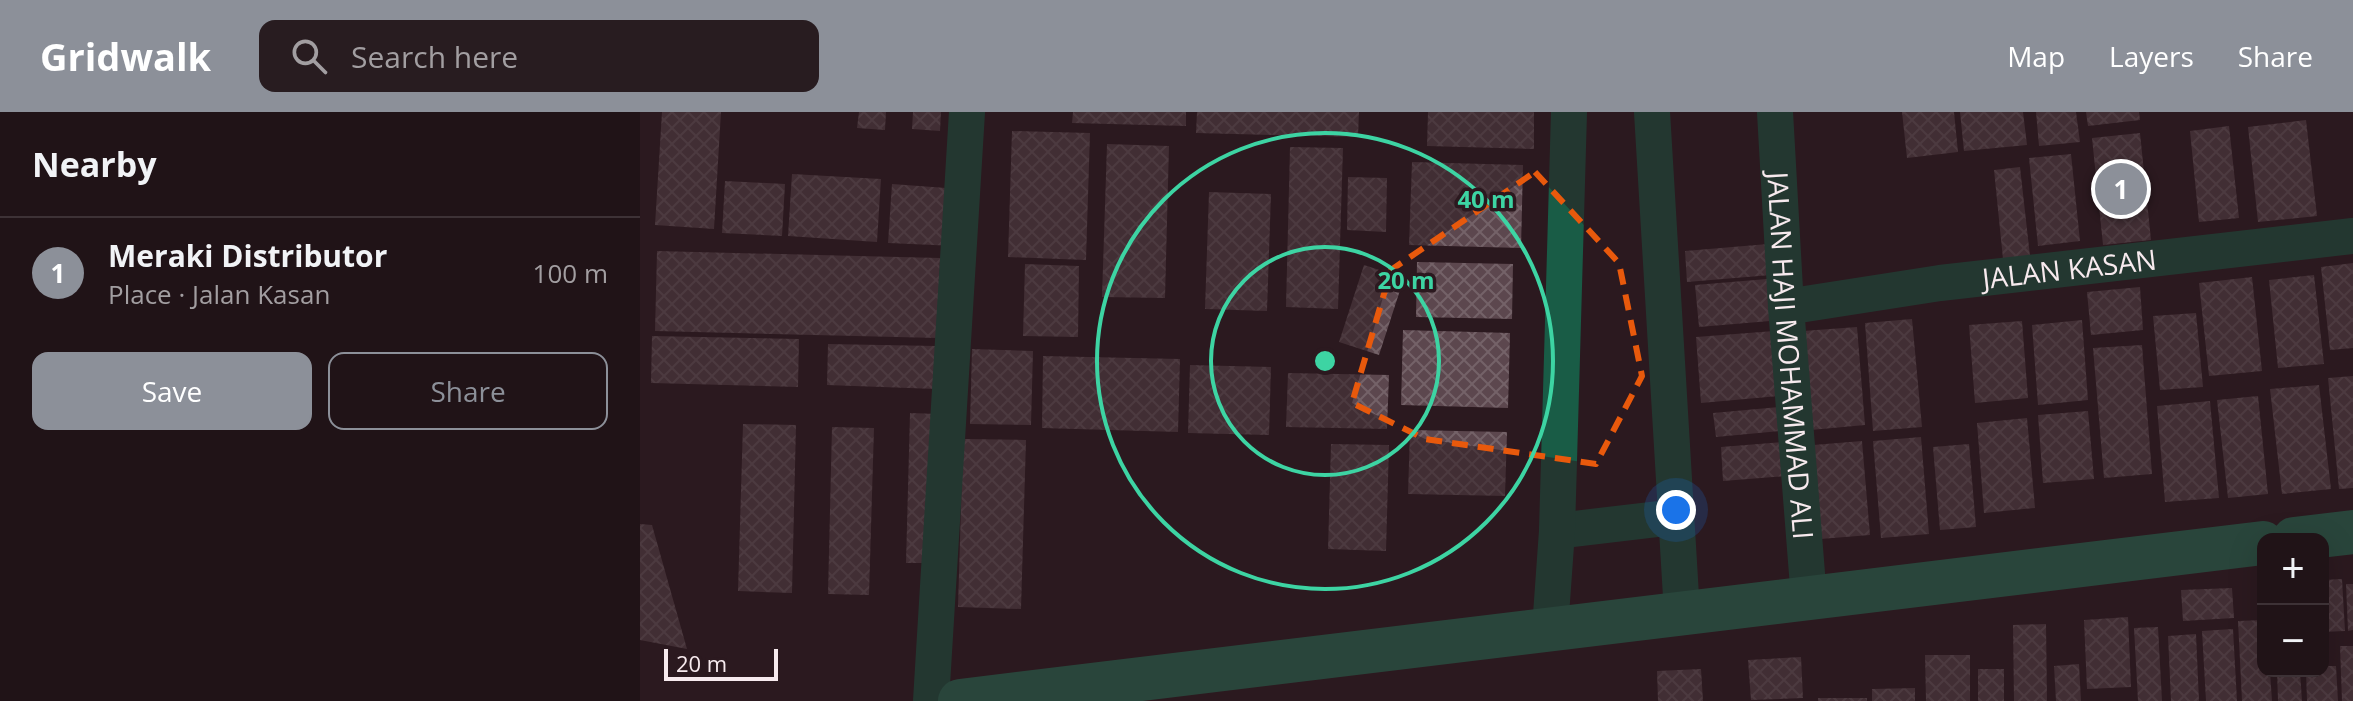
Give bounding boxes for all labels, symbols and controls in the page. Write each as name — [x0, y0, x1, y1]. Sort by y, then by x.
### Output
search box — [259, 20, 819, 92]
text: Gridwalk — [40, 30, 211, 82]
icon: search — [287, 34, 331, 78]
text: Search here — [351, 36, 518, 77]
text: Map — [2007, 37, 2065, 75]
text: Layers — [2109, 37, 2194, 75]
text: Share — [2238, 37, 2313, 75]
text: Nearby — [32, 141, 157, 187]
pin: 1 — [2095, 159, 2147, 219]
street label: JALAN HAJI MOHAMMAD ALI — [1759, 168, 1823, 541]
text: 40 m — [1457, 182, 1515, 215]
text: Meraki Distributor — [108, 235, 387, 276]
street label: JALAN KASAN — [1977, 240, 2158, 297]
text: 1 — [51, 255, 65, 291]
text: 100 m — [533, 255, 608, 291]
text: 20 m — [1377, 263, 1435, 296]
text: Place · Jalan Kasan — [108, 276, 330, 312]
centre of rings — [1311, 347, 1339, 375]
button: Save — [32, 352, 312, 430]
button: Share — [328, 352, 608, 430]
your location — [1656, 490, 1696, 530]
map controls — [2257, 533, 2329, 677]
button: + — [2257, 533, 2329, 605]
button: − — [2257, 605, 2329, 677]
scale bar — [664, 645, 778, 681]
text: 20 m — [676, 648, 727, 678]

